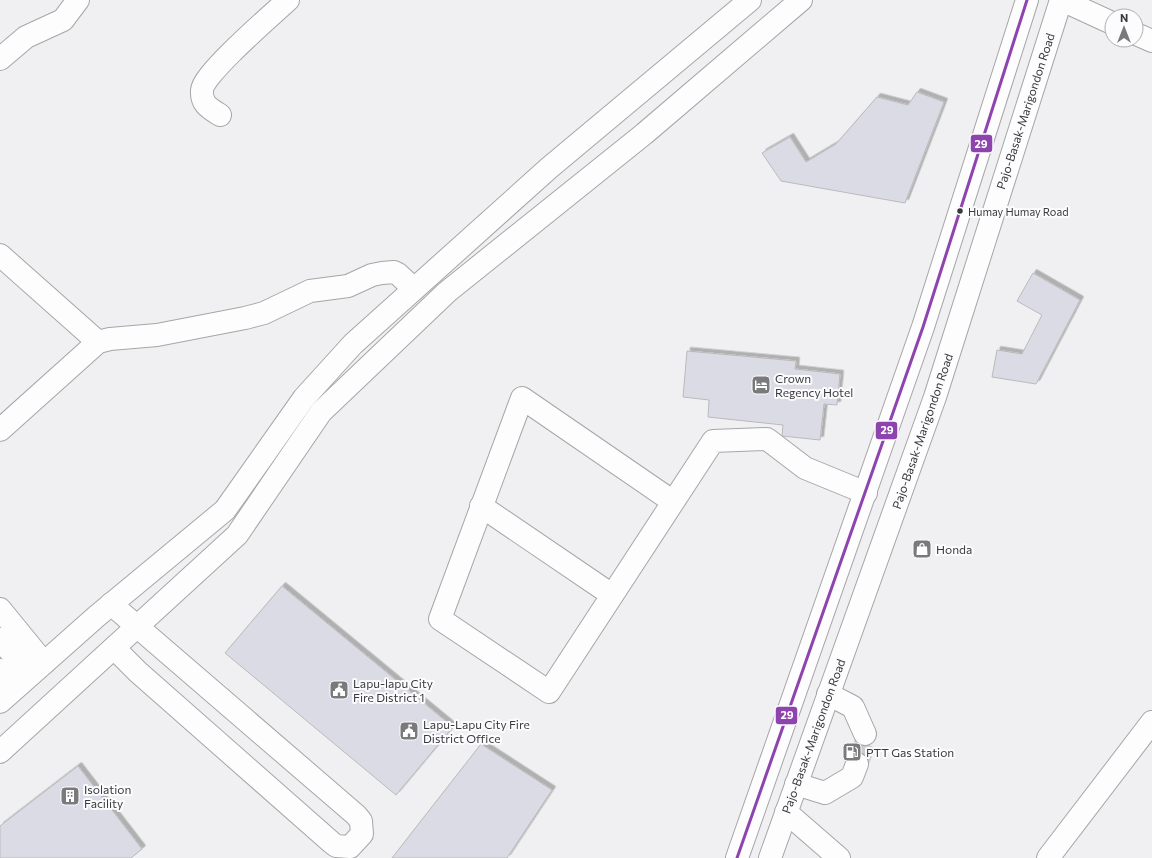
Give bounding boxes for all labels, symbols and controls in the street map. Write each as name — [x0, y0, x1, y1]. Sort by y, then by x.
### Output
north arrow — [1104, 8, 1144, 48]
text: N — [1120, 11, 1128, 24]
street label: Pajo-Basak-Marigondon Road — [993, 31, 1057, 191]
line badge: 29 — [970, 134, 993, 153]
text: 29 — [975, 137, 988, 150]
place label: Humay Humay Road — [968, 205, 1069, 218]
marker: Humay Humay Road — [955, 206, 965, 216]
street label: Pajo-Basak-Marigondon Road — [889, 351, 955, 511]
place label: Crown Regency Hotel — [775, 371, 853, 399]
hotel icon: Crown Regency Hotel — [750, 374, 772, 396]
line badge: 29 — [875, 421, 898, 440]
text: 29 — [881, 423, 894, 436]
shop icon: Honda — [911, 538, 933, 560]
place label: Honda — [936, 542, 972, 556]
street label: Pajo-Basak-Marigondon Road — [778, 657, 848, 815]
place label: Lapu-lapu City Fire District 1 — [353, 676, 433, 704]
public building icon: Lapu-lapu City Fire District 1 — [328, 679, 350, 701]
line badge: 29 — [775, 706, 798, 725]
text: 29 — [781, 708, 794, 721]
place label: Lapu-Lapu City Fire District Office — [423, 717, 530, 745]
public building icon: Lapu-Lapu City Fire District Office — [398, 720, 420, 742]
fuel station icon: PTT Gas Station — [841, 741, 863, 763]
place label: PTT Gas Station — [866, 745, 954, 759]
place label: Isolation Facility — [84, 782, 131, 810]
building icon: Isolation Facility — [59, 785, 81, 807]

